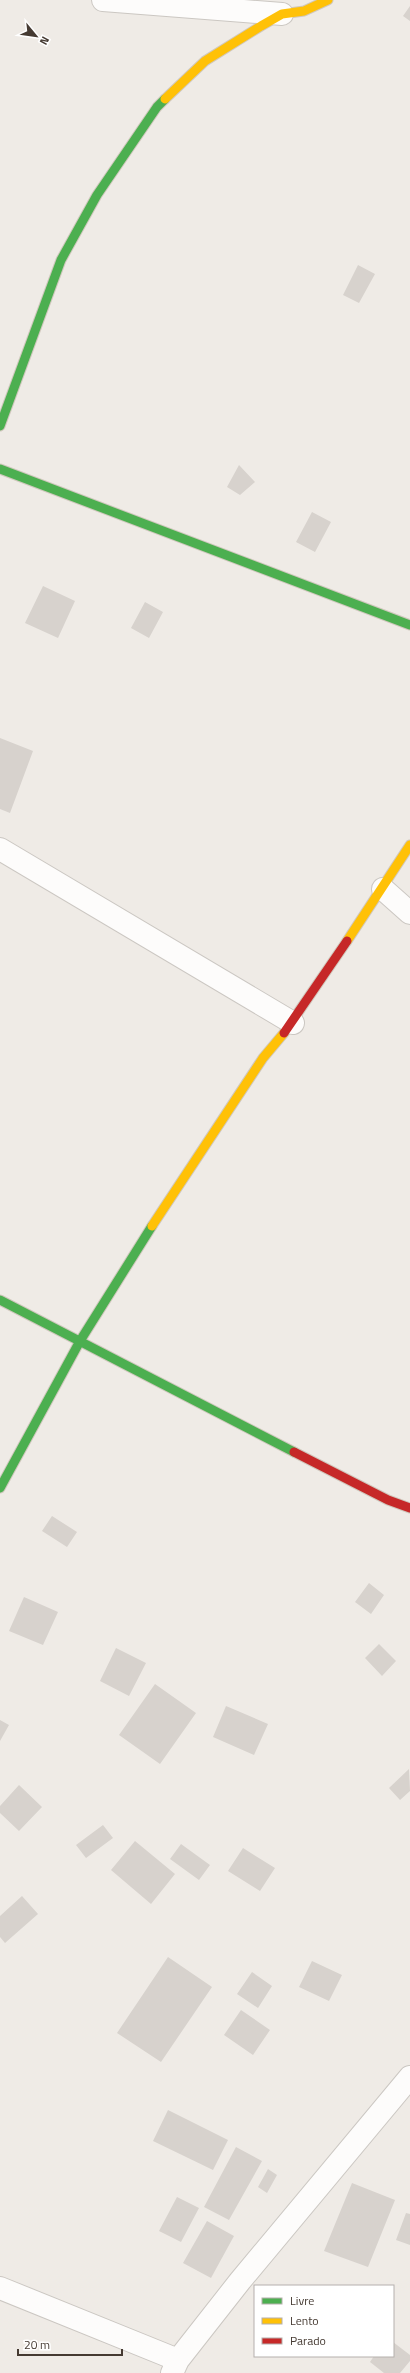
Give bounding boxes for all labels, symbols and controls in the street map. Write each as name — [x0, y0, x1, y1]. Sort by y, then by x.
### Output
north arrow — [16, 16, 56, 56]
text: N — [36, 34, 54, 48]
legend — [254, 2285, 394, 2357]
text: Livre — [290, 2291, 314, 2310]
text: Lento — [290, 2311, 319, 2330]
scale bar — [18, 2331, 122, 2357]
text: Parado — [290, 2331, 326, 2350]
text: 20 m — [24, 2335, 50, 2354]

